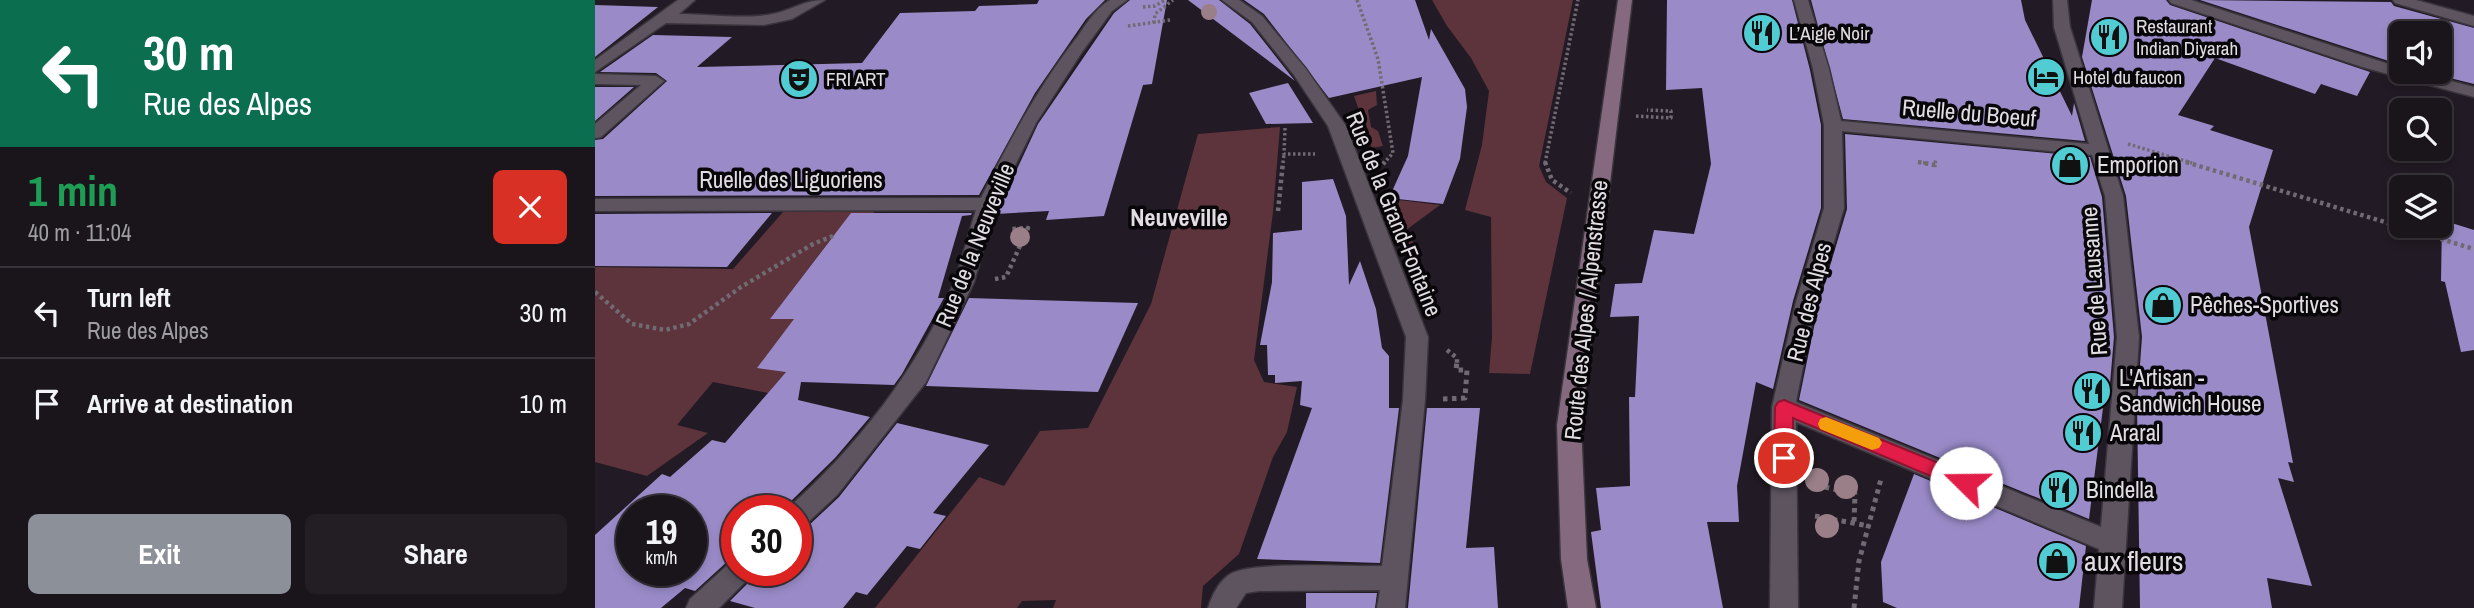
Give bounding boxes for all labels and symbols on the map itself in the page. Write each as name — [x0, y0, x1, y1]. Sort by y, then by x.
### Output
restaurant icon: L’Aigle Noir — [1741, 12, 1783, 54]
place label: Restaurant Indian Diyarah — [2136, 13, 2238, 61]
restaurant icon: Restaurant Indian Diyarah — [2088, 16, 2130, 58]
place label: L’Aigle Noir — [1789, 20, 1870, 46]
hotel icon: Hotel du faucon — [2025, 56, 2067, 98]
theatre icon: FRI ART — [778, 58, 820, 100]
place label: Hotel du faucon — [2073, 64, 2182, 90]
place label: FRI ART — [826, 66, 886, 92]
street label: Ruelle du Boeuf — [1901, 91, 2038, 134]
street label: Rue de la Grand-Fontaine — [1339, 107, 1450, 321]
shop icon: Emporion — [2049, 144, 2091, 186]
place label: Emporion — [2097, 149, 2179, 180]
street label: Rue de la Neuveville — [928, 158, 1022, 331]
street label: Ruelle des Liguoriens — [699, 164, 883, 195]
street label: Route des Alpes / Alpenstrasse — [1556, 179, 1615, 441]
district label: Neuveville — [1130, 201, 1228, 233]
street label: Rue de Lausanne — [2073, 206, 2114, 356]
street label: Rue des Alpes — [1779, 239, 1838, 365]
shop icon: Pêches-Sportives — [2142, 284, 2184, 326]
place label: Pêches-Sportives — [2190, 289, 2339, 320]
place label: L'Artisan - Sandwich House — [2119, 362, 2262, 419]
restaurant icon: L'Artisan - Sandwich House — [2071, 370, 2113, 412]
restaurant icon: Araral — [2062, 412, 2104, 454]
place label: Araral — [2109, 417, 2160, 448]
pin — [1754, 428, 1814, 488]
position arrow — [1929, 446, 2003, 520]
restaurant icon: Bindella — [2038, 469, 2080, 511]
place label: Bindella — [2086, 474, 2155, 505]
speed limit sign: 30 — [721, 495, 812, 586]
shop icon: aux fleurs — [2036, 540, 2078, 582]
place label: aux fleurs — [2084, 542, 2184, 580]

